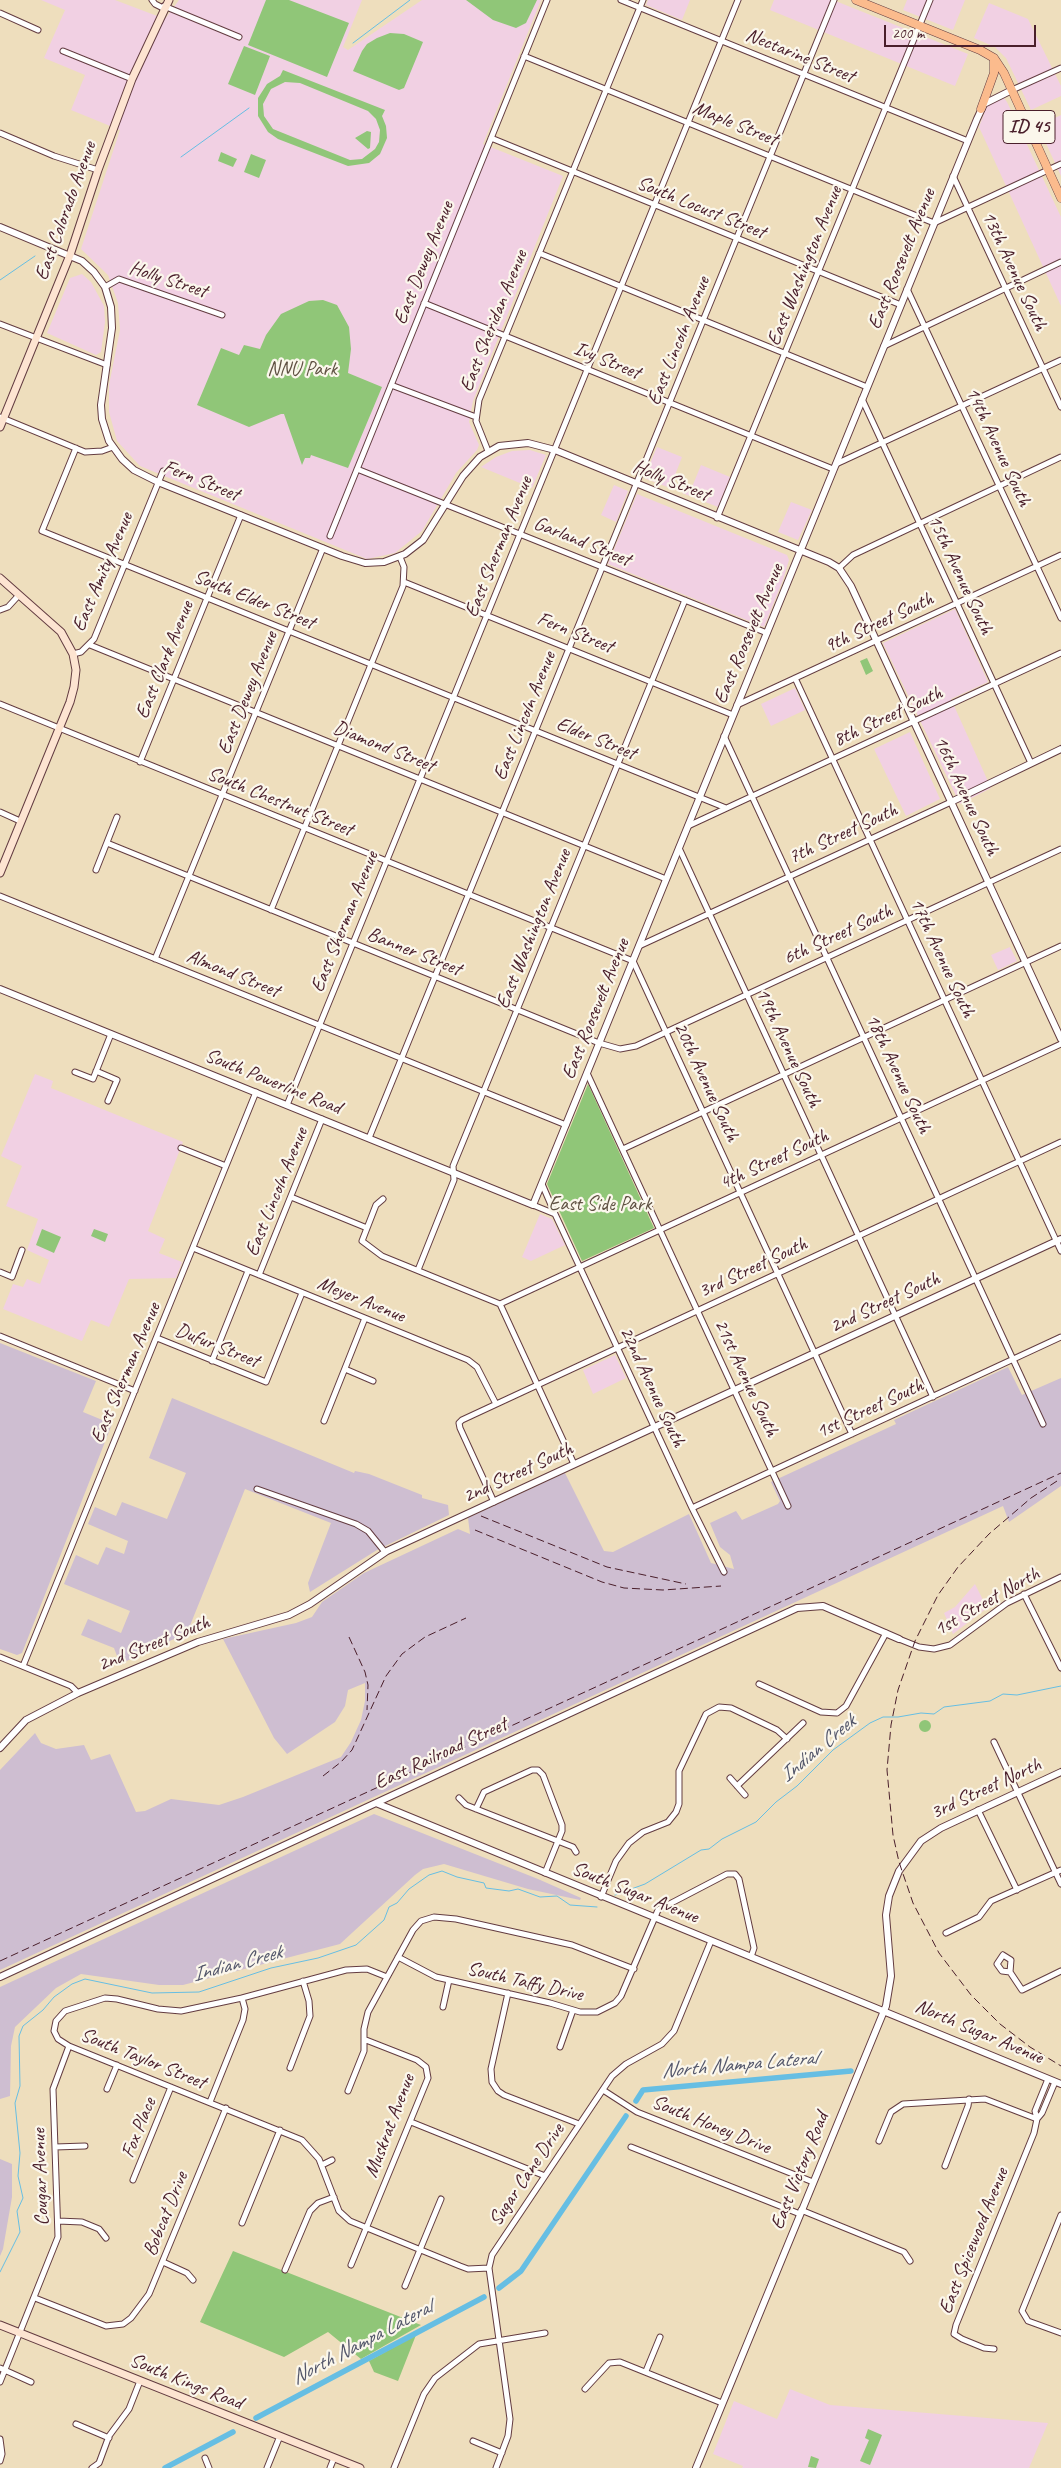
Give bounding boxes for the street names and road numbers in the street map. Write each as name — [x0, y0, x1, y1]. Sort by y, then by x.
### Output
street label: Nectarine Street — [742, 23, 858, 89]
street label: Maple Street — [689, 96, 781, 152]
road number: ID 45 — [1003, 110, 1055, 144]
street label: East Colorado Avenue — [30, 138, 102, 284]
street label: South Locust Street — [633, 171, 769, 245]
street label: East Washington Avenue — [762, 183, 848, 349]
street label: East Roosevelt Avenue — [863, 185, 941, 333]
street label: East Dewey Avenue — [388, 198, 460, 328]
street label: 13th Avenue South — [976, 207, 1052, 335]
street label: East Sheridan Avenue — [455, 247, 533, 395]
street label: Holly Street — [126, 256, 210, 304]
street label: East Lincoln Avenue — [642, 273, 716, 409]
street label: Ivy Street — [570, 337, 644, 385]
street label: 14th Avenue South — [960, 383, 1036, 511]
street label: Fern Street — [159, 455, 243, 507]
street label: Holly Street — [629, 455, 713, 507]
street label: East Sherman Avenue — [460, 473, 538, 621]
street label: East Amity Avenue — [67, 509, 139, 635]
street label: 15th Avenue South — [922, 511, 998, 639]
street label: Garland Street — [530, 512, 634, 572]
street label: East Roosevelt Avenue — [709, 561, 789, 707]
street label: South Elder Street — [190, 565, 318, 635]
street label: 9th Street South — [821, 587, 937, 659]
street label: East Clark Avenue — [131, 598, 199, 722]
street label: Fern Street — [533, 607, 617, 659]
street label: East Dewey Avenue — [212, 628, 284, 758]
street label: East Lincoln Avenue — [488, 648, 562, 784]
street label: 8th Street South — [830, 681, 946, 753]
street label: Elder Street — [553, 712, 639, 766]
street label: Diamond Street — [330, 716, 438, 778]
street label: 16th Avenue South — [928, 732, 1004, 860]
street label: South Chestnut Street — [204, 762, 356, 842]
street label: 7th Street South — [785, 798, 901, 870]
street label: East Washington Avenue — [491, 846, 577, 1012]
street label: East Sherman Avenue — [306, 848, 384, 996]
street label: 17th Avenue South — [904, 894, 980, 1022]
street label: 6th Street South — [780, 899, 896, 971]
street label: Banner Street — [363, 922, 465, 982]
street label: East Roosevelt Avenue — [557, 935, 635, 1083]
street label: Almond Street — [183, 945, 283, 1003]
street label: 19th Avenue South — [750, 984, 826, 1112]
street label: 18th Avenue South — [860, 1010, 936, 1138]
street label: 20th Avenue South — [668, 1018, 744, 1146]
street label: South Powerline Road — [201, 1044, 345, 1120]
street label: East Lincoln Avenue — [240, 1124, 314, 1260]
street label: 4th Street South — [716, 1124, 832, 1196]
street label: 3rd Street South — [695, 1232, 811, 1304]
street label: 2nd Street South — [826, 1267, 944, 1339]
street label: Meyer Avenue — [314, 1272, 408, 1328]
street label: East Sherman Avenue — [86, 1299, 166, 1447]
street label: 21st Avenue South — [708, 1315, 784, 1441]
street label: Dufur Street — [172, 1318, 262, 1374]
street label: 22nd Avenue South — [614, 1323, 690, 1451]
street label: 1st Street South — [813, 1374, 927, 1444]
street label: 2nd Street South — [459, 1437, 577, 1509]
street label: 1st Street North — [930, 1562, 1044, 1642]
street label: 2nd Street South — [94, 1611, 214, 1677]
street label: East Railroad Street — [371, 1713, 511, 1795]
street label: 3rd Street North — [927, 1753, 1045, 1825]
street label: South Sugar Avenue — [568, 1857, 702, 1929]
street label: South Taffy Drive — [465, 1957, 585, 2007]
street label: North Sugar Avenue — [911, 1994, 1047, 2070]
street label: South Taylor Street — [77, 2023, 209, 2095]
street label: Muskrat Avenue — [359, 2071, 421, 2181]
street label: South Honey Drive — [648, 2090, 774, 2160]
street label: Fox Place — [116, 2095, 162, 2161]
street label: East Victory Road — [766, 2109, 834, 2233]
street label: Sugar Cane Drive — [484, 2119, 570, 2231]
street label: Cougar Avenue — [27, 2128, 55, 2226]
street label: East Spicewood Avenue — [934, 2165, 1014, 2317]
street label: Bobcat Drive — [138, 2168, 194, 2260]
street label: South Kings Road — [126, 2348, 246, 2416]

